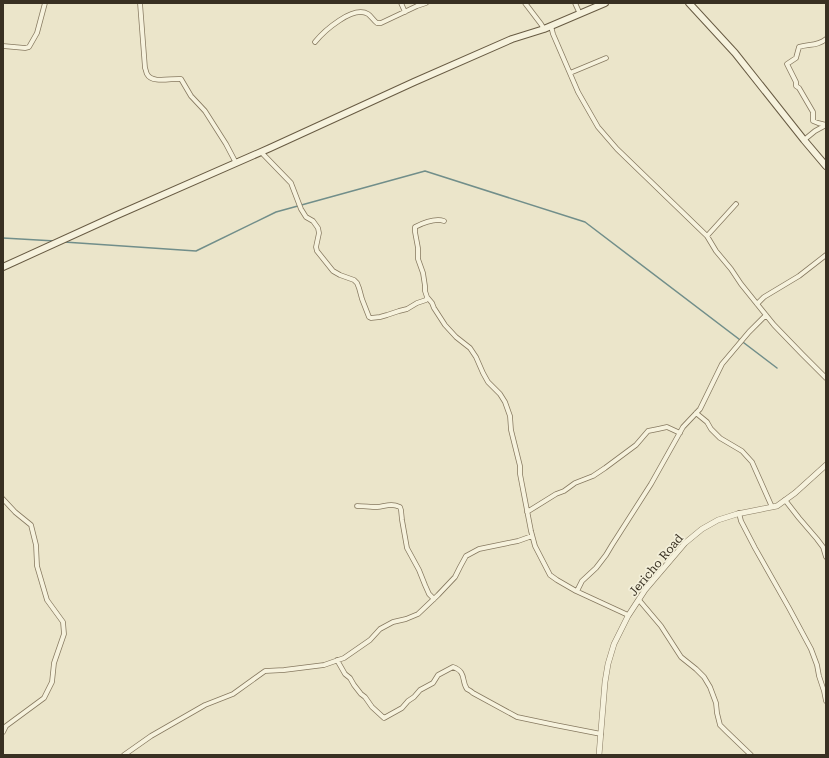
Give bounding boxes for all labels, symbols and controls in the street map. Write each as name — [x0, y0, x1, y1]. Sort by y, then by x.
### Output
street label: Jericho Road — [626, 531, 686, 599]

